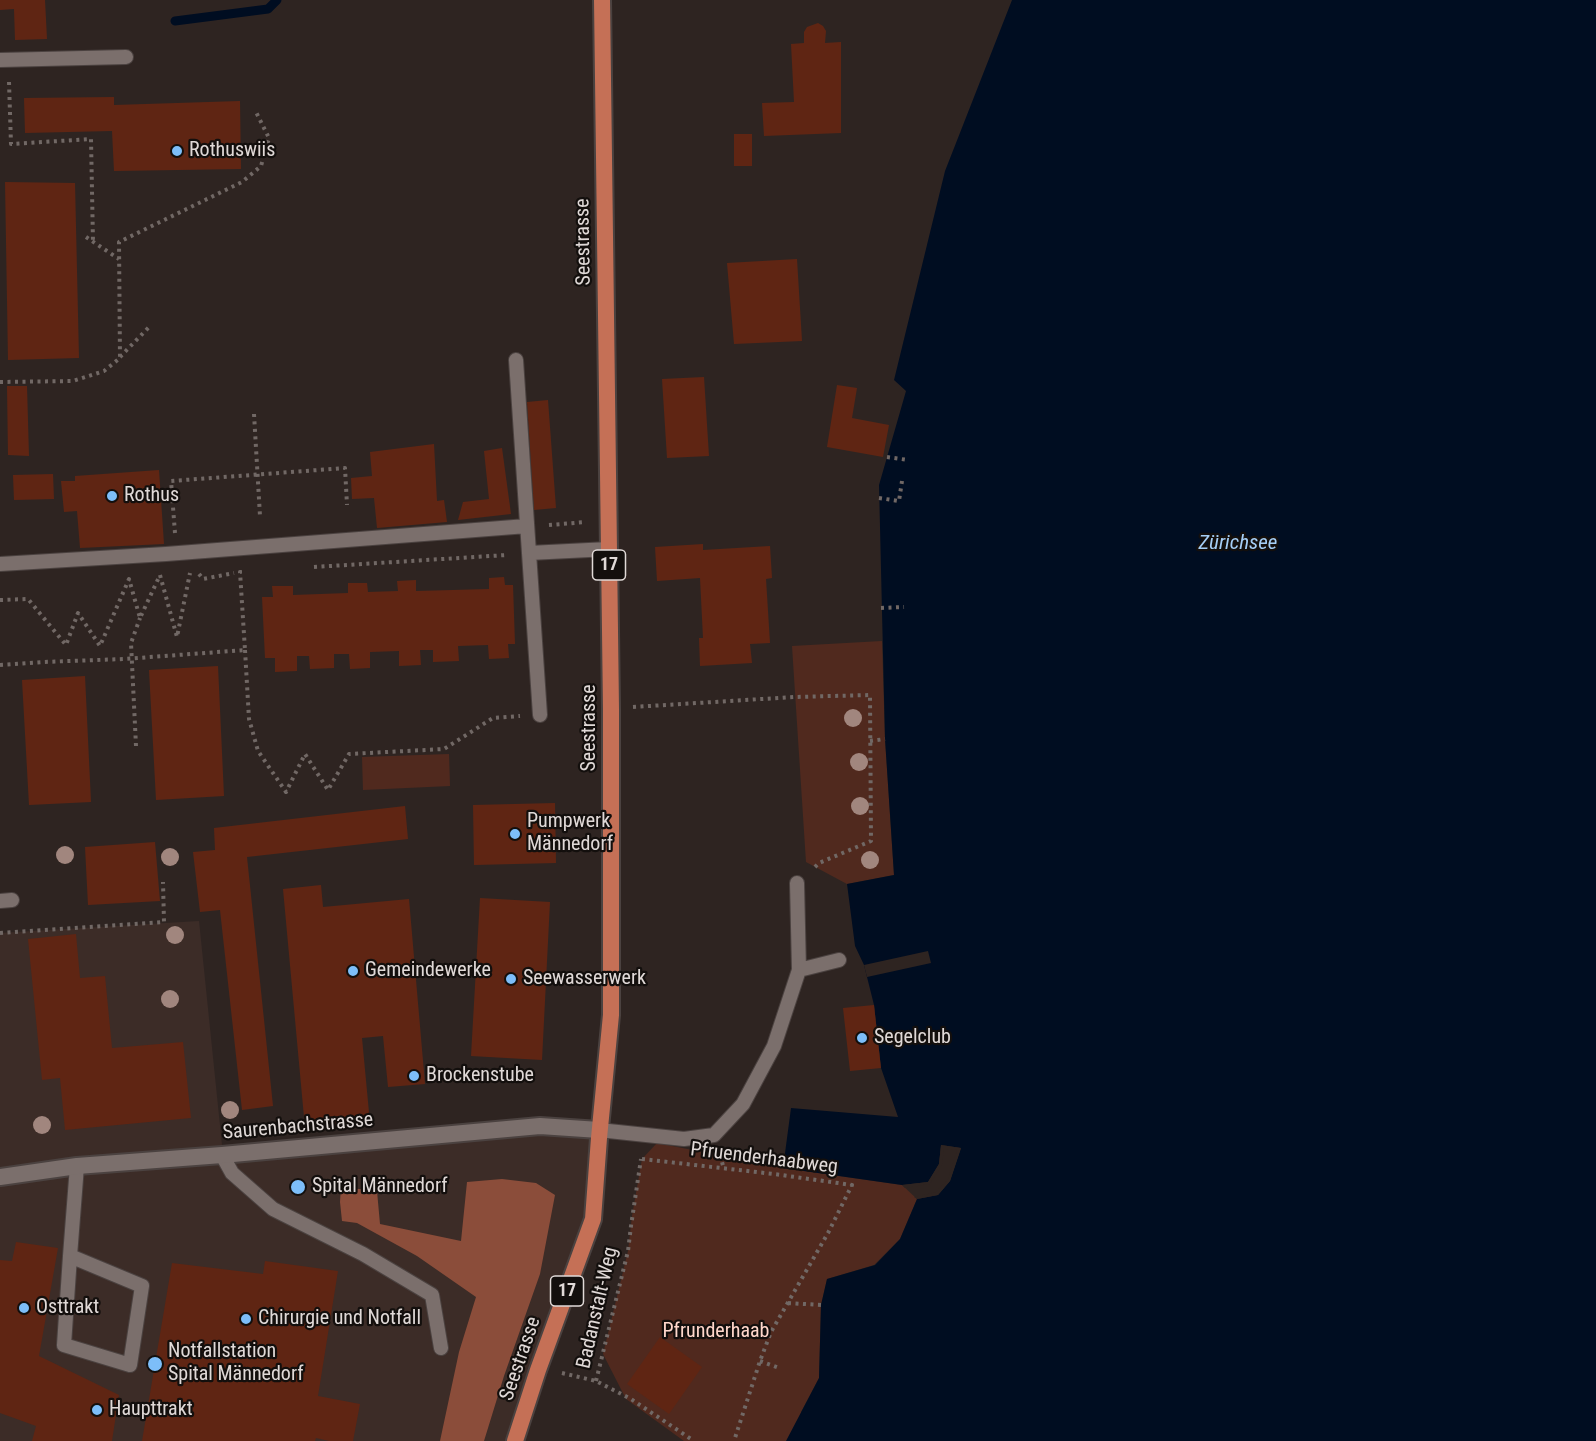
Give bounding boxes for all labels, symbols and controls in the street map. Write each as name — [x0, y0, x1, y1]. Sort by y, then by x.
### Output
place label: Rothuswiis — [189, 139, 275, 163]
marker: Rothuswiis — [170, 144, 184, 158]
street label: Seestrasse — [571, 198, 597, 286]
place label: Rothus — [124, 484, 179, 508]
marker: Rothus — [105, 489, 119, 503]
water label: Zürichsee — [1199, 531, 1277, 557]
road number: 17 — [592, 550, 626, 580]
street label: Seestrasse — [578, 684, 602, 772]
place label: Pumpwerk Männedorf — [527, 810, 613, 857]
marker: Pumpwerk Männedorf — [508, 827, 522, 841]
place label: Gemeindewerke — [365, 959, 491, 983]
marker: Gemeindewerke — [346, 964, 360, 978]
place label: Seewasserwerk — [523, 967, 646, 991]
marker: Seewasserwerk — [504, 972, 518, 986]
place label: Segelclub — [874, 1026, 951, 1050]
marker: Segelclub — [855, 1031, 869, 1045]
place label: Brockenstube — [426, 1064, 534, 1088]
marker: Brockenstube — [407, 1069, 421, 1083]
street label: Saurenbachstrasse — [222, 1108, 374, 1146]
street label: Pfruenderhaabweg — [689, 1138, 839, 1180]
place label: Spital Männedorf — [312, 1175, 447, 1199]
marker: Spital Männedorf — [289, 1178, 307, 1196]
street label: Badanstalt-Weg — [572, 1245, 624, 1371]
road number: 17 — [550, 1276, 584, 1306]
place label: Osttrakt — [36, 1296, 99, 1320]
marker: Osttrakt — [17, 1301, 31, 1315]
place label: Chirurgie und Notfall — [258, 1307, 421, 1331]
marker: Chirurgie und Notfall — [239, 1312, 253, 1326]
street label: Seestrasse — [495, 1314, 547, 1404]
park label: Pfrunderhaab — [663, 1320, 769, 1344]
place label: Notfallstation Spital Männedorf — [168, 1340, 303, 1387]
marker: Notfallstation Spital Männedorf — [146, 1355, 164, 1373]
place label: Haupttrakt — [109, 1398, 193, 1422]
marker: Haupttrakt — [90, 1403, 104, 1417]

